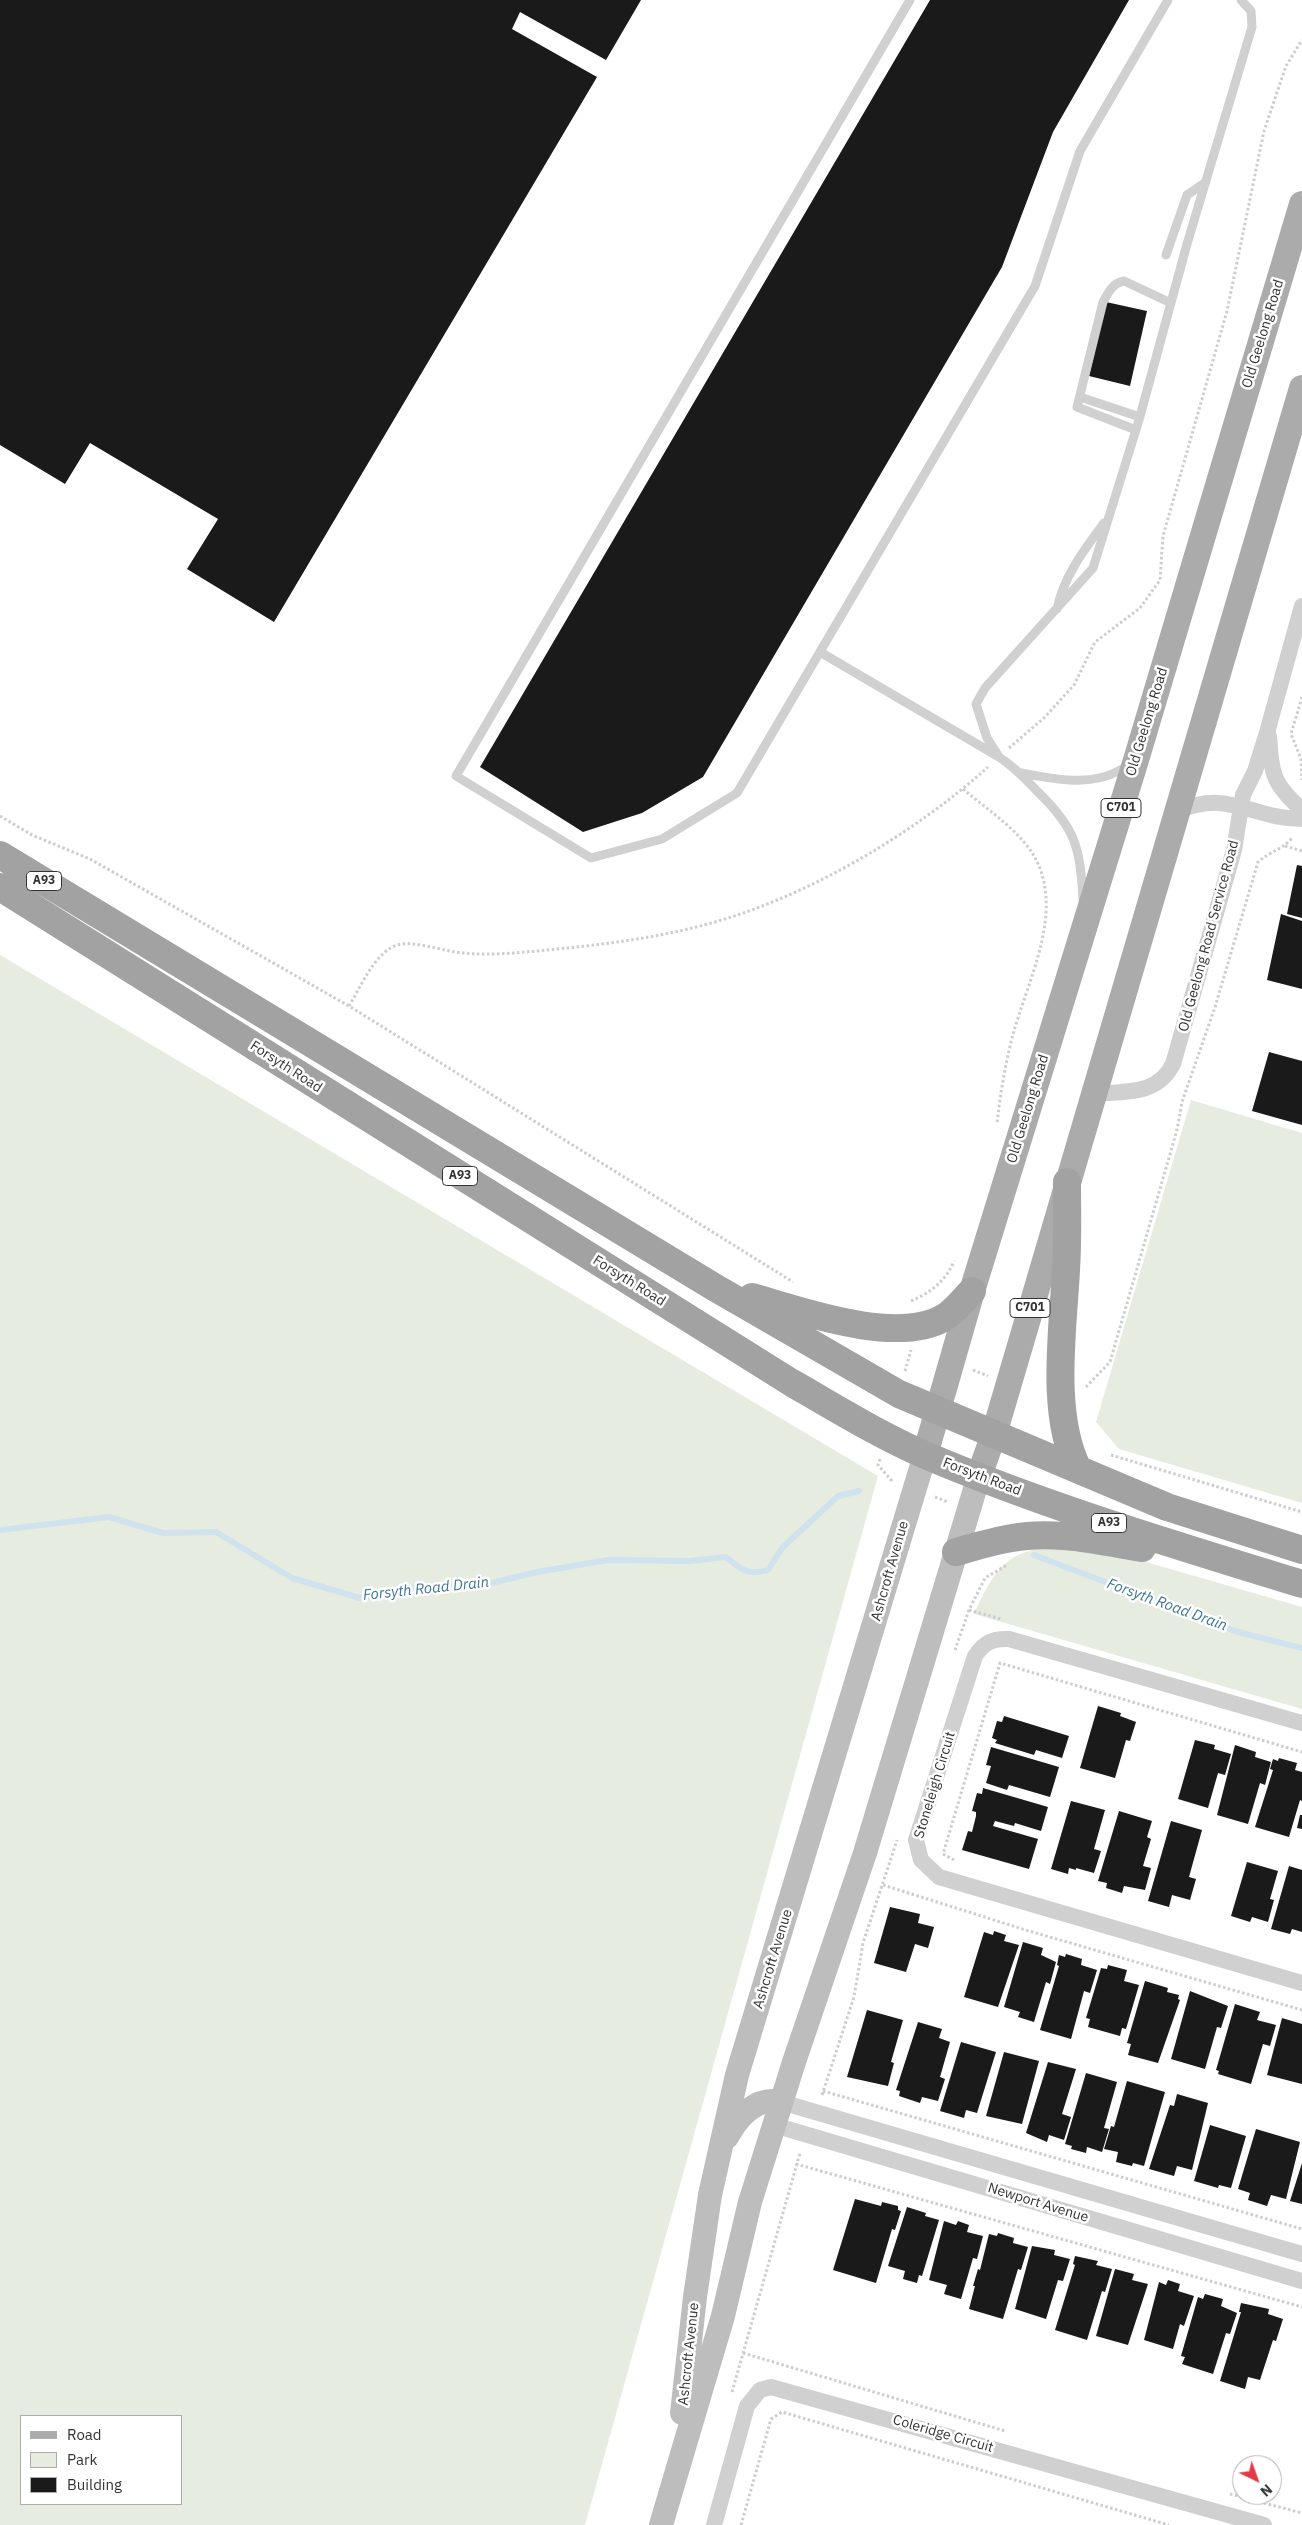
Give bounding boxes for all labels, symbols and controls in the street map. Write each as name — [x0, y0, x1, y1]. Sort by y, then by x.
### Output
street label: Old Geelong Road — [1238, 278, 1288, 390]
street label: Old Geelong Road — [1122, 666, 1172, 778]
road number: C701 — [1101, 798, 1141, 818]
street label: Old Geelong Road Service Road — [1175, 838, 1243, 1034]
road number: A93 — [27, 871, 62, 890]
street label: Forsyth Road — [247, 1038, 325, 1096]
street label: Old Geelong Road — [1003, 1053, 1053, 1165]
road number: A93 — [442, 1166, 478, 1186]
street label: Forsyth Road — [590, 1252, 668, 1310]
road number: C701 — [1010, 1299, 1050, 1318]
street label: Forsyth Road — [941, 1454, 1023, 1500]
road number: A93 — [1092, 1514, 1126, 1532]
street label: Ashcroft Avenue — [868, 1519, 912, 1623]
water label: Forsyth Road Drain — [362, 1573, 490, 1605]
water label: Forsyth Road Drain — [1104, 1575, 1230, 1635]
street label: Stoneleigh Circuit — [911, 1730, 959, 1840]
street label: Ashcroft Avenue — [750, 1907, 796, 2011]
street label: Newport Avenue — [986, 2180, 1090, 2226]
street label: Ashcroft Avenue — [675, 2302, 703, 2406]
street label: Coleridge Circuit — [891, 2412, 995, 2456]
legend — [20, 2415, 182, 2505]
text: Road — [67, 2425, 102, 2444]
text: Park — [67, 2450, 97, 2469]
north arrow — [1232, 2455, 1282, 2505]
text: Building — [67, 2475, 122, 2494]
text: N — [1257, 2480, 1276, 2500]

